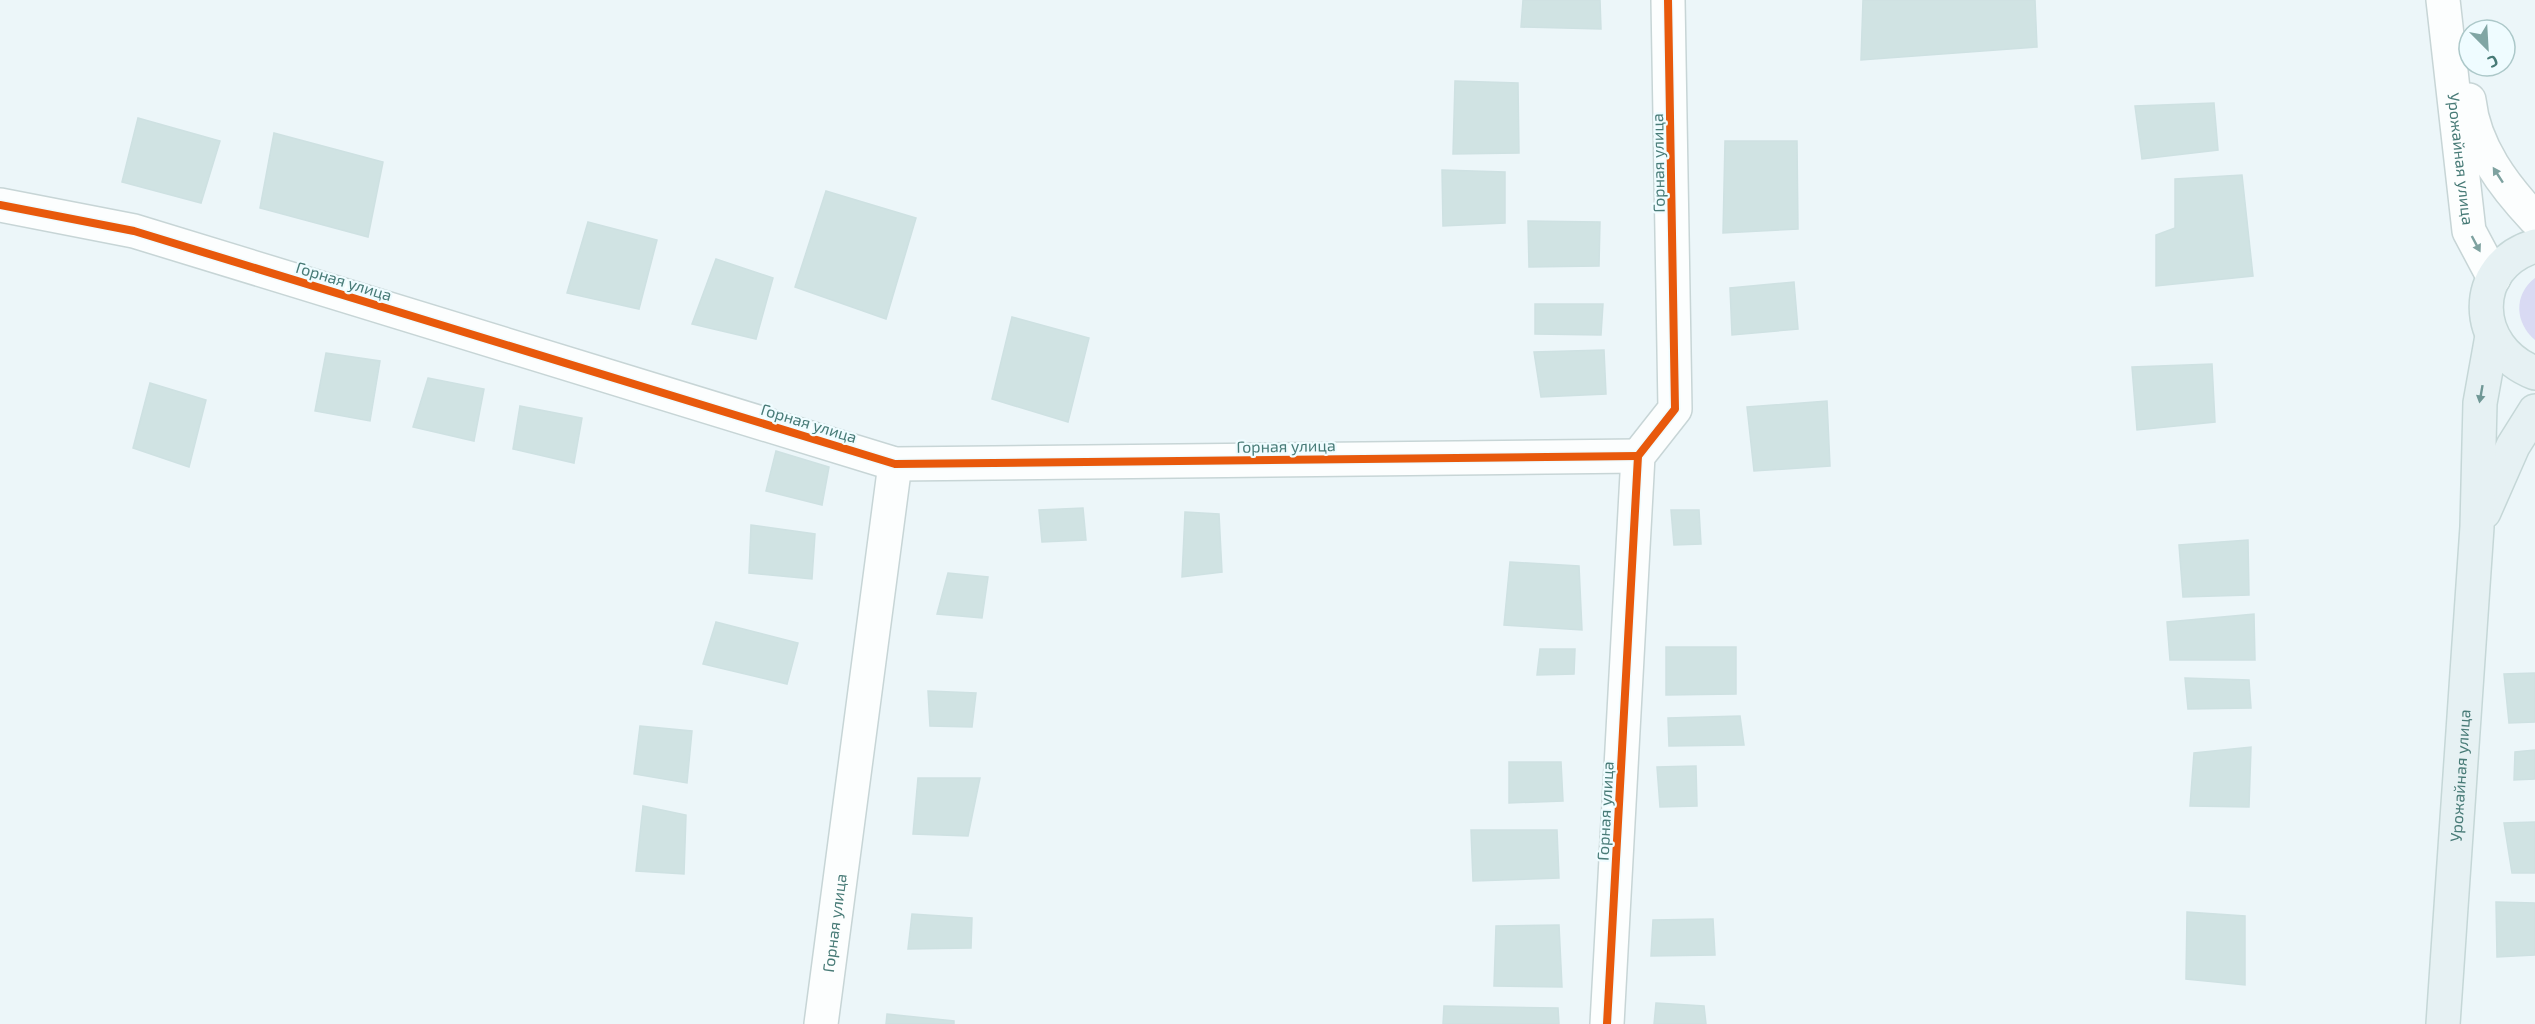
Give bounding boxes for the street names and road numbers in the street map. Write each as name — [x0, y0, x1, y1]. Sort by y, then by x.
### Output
street label: Урожайная улица — [2445, 92, 2478, 226]
street label: Горная улица — [1647, 113, 1669, 213]
street label: Горная улица — [294, 257, 394, 305]
street label: Горная улица — [759, 399, 859, 447]
street label: Горная улица — [1236, 435, 1336, 457]
street label: Урожайная улица — [2445, 709, 2474, 843]
street label: Горная улица — [1592, 761, 1618, 861]
street label: Горная улица — [818, 872, 850, 973]

